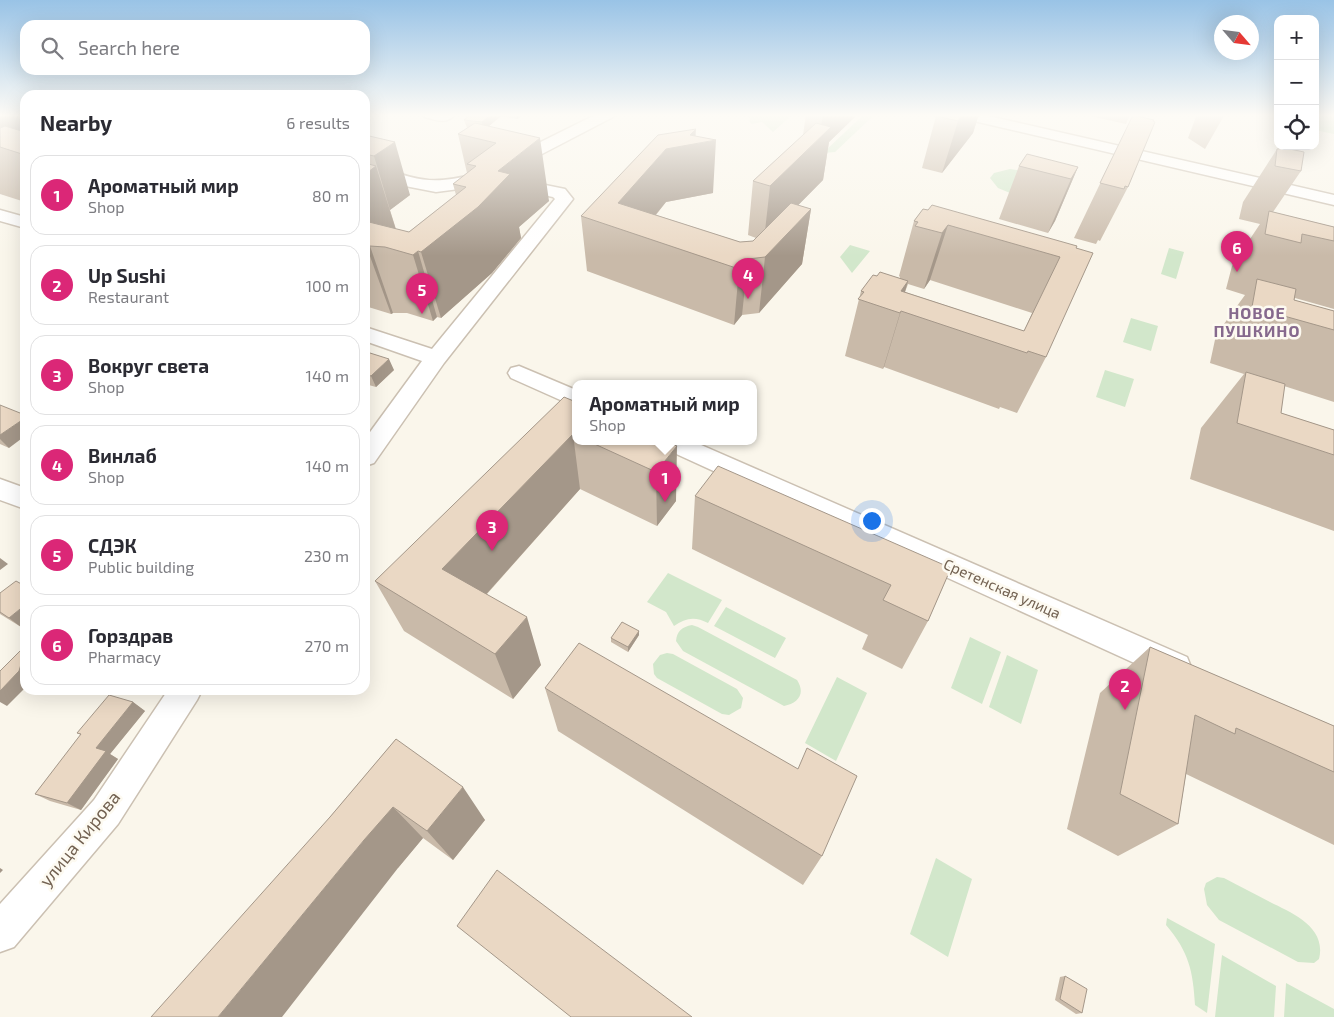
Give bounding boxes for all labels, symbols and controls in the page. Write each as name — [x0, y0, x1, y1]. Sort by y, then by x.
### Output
north arrow — [1214, 15, 1259, 60]
map controls — [1274, 15, 1319, 150]
button: + — [1274, 15, 1319, 60]
search box — [20, 20, 370, 75]
icon: search — [38, 34, 66, 62]
text: Search here — [78, 36, 180, 59]
button: − — [1274, 60, 1319, 105]
button: locate — [1274, 105, 1319, 150]
text: Nearby — [40, 110, 112, 135]
text: 6 results — [286, 113, 350, 132]
text: Ароматный мир — [88, 174, 239, 197]
text: 1 — [54, 186, 60, 205]
text: 80 m — [312, 186, 349, 205]
text: Shop — [88, 197, 125, 216]
pin: 6 — [1221, 231, 1253, 272]
pin: 4 — [732, 258, 764, 299]
text: Up Sushi — [88, 264, 166, 287]
pin: 5 — [406, 273, 438, 314]
text: 2 — [52, 276, 62, 295]
text: 100 m — [306, 276, 349, 295]
text: Restaurant — [88, 287, 169, 306]
district label: НОВОЕ ПУШКИНО — [1214, 303, 1300, 340]
text: Вокруг света — [88, 354, 209, 377]
text: 3 — [52, 366, 62, 385]
text: 140 m — [306, 366, 349, 385]
text: Shop — [88, 377, 125, 396]
popup — [572, 380, 757, 445]
text: Ароматный мир — [589, 392, 740, 415]
text: Shop — [589, 415, 626, 434]
text: Винлаб — [88, 444, 157, 467]
text: 4 — [52, 456, 62, 475]
text: 140 m — [306, 456, 349, 475]
pin: 1 — [649, 461, 681, 502]
text: Shop — [88, 467, 125, 486]
your location — [859, 508, 885, 534]
pin: 3 — [476, 510, 508, 551]
text: СДЭК — [88, 534, 137, 557]
text: 5 — [53, 546, 61, 565]
text: 230 m — [304, 546, 349, 565]
street label: Сретенская улица — [941, 554, 1064, 623]
text: Public building — [88, 557, 194, 576]
text: Горздрав — [88, 624, 173, 647]
text: 6 — [52, 636, 62, 655]
text: 270 m — [305, 636, 349, 655]
text: Pharmacy — [88, 647, 161, 666]
pin: 2 — [1109, 669, 1141, 710]
street label: улица Кирова — [34, 786, 124, 891]

